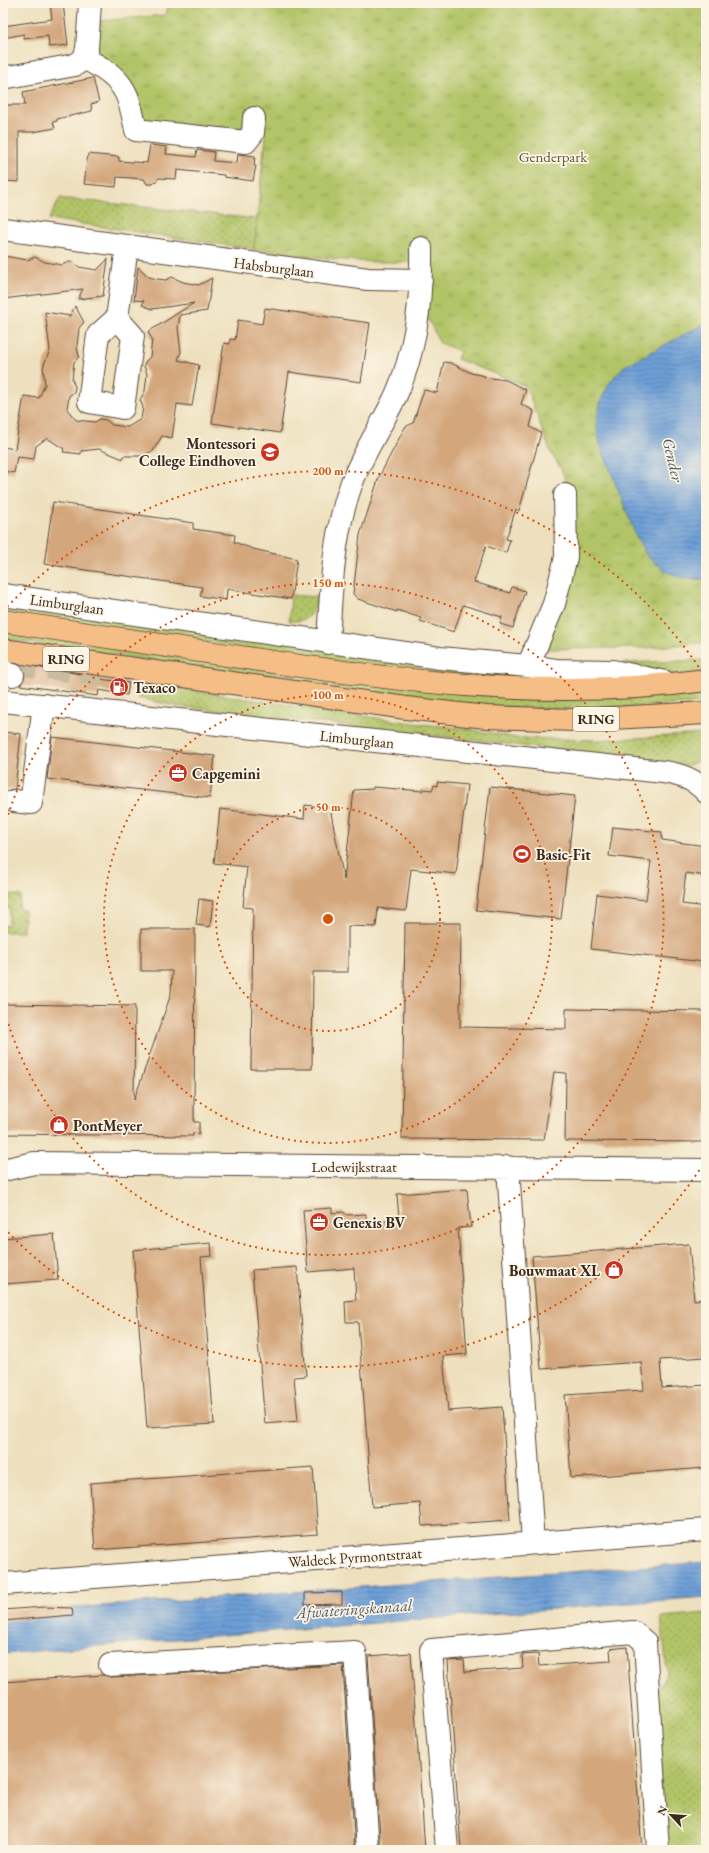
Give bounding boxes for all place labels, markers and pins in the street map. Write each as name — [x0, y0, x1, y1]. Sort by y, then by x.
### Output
place label: Montessori College Eindhoven — [139, 434, 257, 470]
school or university icon: Montessori College Eindhoven — [259, 441, 281, 463]
fuel station icon: Texaco — [108, 676, 130, 698]
place label: Texaco — [133, 678, 176, 697]
office icon: Capgemini — [167, 762, 189, 784]
place label: Capgemini — [192, 764, 261, 783]
sports icon: Basic-Fit — [511, 843, 533, 865]
place label: Basic-Fit — [536, 845, 591, 864]
centre of rings — [321, 912, 335, 926]
shop icon: PontMeyer — [48, 1114, 70, 1136]
place label: PontMeyer — [73, 1116, 143, 1135]
office icon: Genexis BV — [308, 1211, 330, 1233]
place label: Genexis BV — [333, 1213, 406, 1232]
shop icon: Bouwmaat XL — [603, 1259, 625, 1281]
place label: Bouwmaat XL — [509, 1261, 600, 1280]

